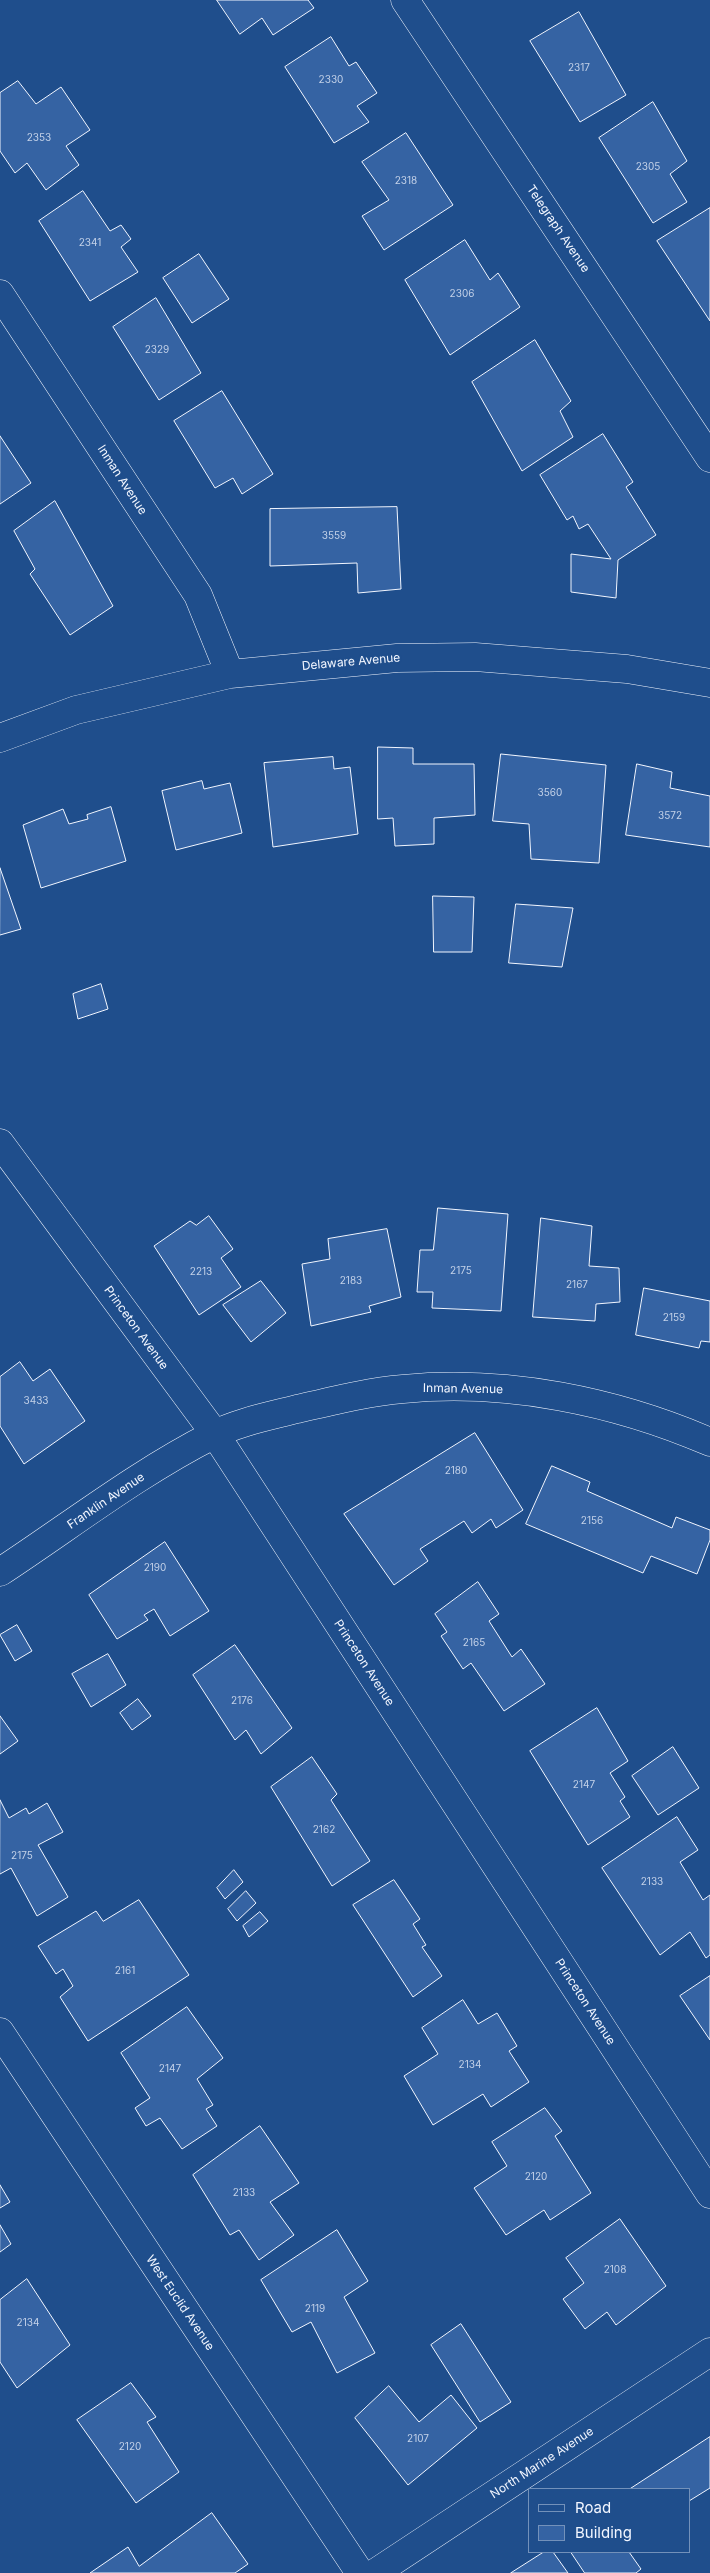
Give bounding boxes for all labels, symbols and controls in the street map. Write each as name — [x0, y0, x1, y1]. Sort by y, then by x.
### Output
house number: 2317 — [568, 62, 590, 74]
house number: 2330 — [319, 74, 343, 86]
house number: 2353 — [27, 132, 51, 144]
house number: 2305 — [636, 161, 660, 173]
house number: 2318 — [395, 175, 417, 187]
street label: Telegraph Avenue — [523, 183, 593, 275]
house number: 2341 — [79, 237, 101, 249]
house number: 2306 — [450, 288, 474, 300]
house number: 2329 — [145, 344, 169, 356]
street label: Inman Avenue — [94, 442, 150, 518]
house number: 3559 — [322, 530, 346, 542]
street label: Delaware Avenue — [301, 651, 401, 673]
house number: 3560 — [538, 787, 562, 799]
house number: 3572 — [658, 810, 682, 822]
house number: 2175 — [450, 1265, 472, 1277]
house number: 2213 — [190, 1266, 212, 1278]
house number: 2183 — [340, 1275, 362, 1287]
house number: 2167 — [566, 1279, 588, 1291]
street label: Princeton Avenue — [101, 1283, 171, 1373]
house number: 2159 — [663, 1312, 685, 1324]
street label: Inman Avenue — [423, 1381, 503, 1397]
house number: 3433 — [24, 1395, 48, 1407]
house number: 2180 — [445, 1465, 467, 1477]
street label: Franklin Avenue — [65, 1470, 147, 1532]
house number: 2156 — [581, 1515, 603, 1527]
house number: 2190 — [144, 1562, 166, 1574]
street label: Princeton Avenue — [331, 1617, 397, 1709]
house number: 2165 — [463, 1637, 485, 1649]
house number: 2176 — [231, 1695, 253, 1707]
house number: 2147 — [573, 1779, 595, 1791]
house number: 2162 — [313, 1824, 335, 1836]
house number: 2175 — [11, 1850, 33, 1862]
house number: 2133 — [641, 1876, 663, 1888]
street label: Princeton Avenue — [552, 1956, 618, 2048]
house number: 2161 — [115, 1965, 135, 1977]
house number: 2134 — [459, 2059, 481, 2071]
house number: 2147 — [159, 2063, 181, 2075]
house number: 2120 — [525, 2171, 547, 2183]
house number: 2133 — [233, 2187, 255, 2199]
street label: West Euclid Avenue — [143, 2253, 217, 2353]
house number: 2108 — [604, 2264, 626, 2276]
house number: 2119 — [305, 2303, 325, 2315]
house number: 2134 — [17, 2317, 39, 2329]
street label: North Marine Avenue — [488, 2424, 596, 2502]
house number: 2107 — [407, 2433, 429, 2445]
house number: 2120 — [119, 2441, 141, 2453]
legend — [528, 2488, 690, 2553]
text: Road — [575, 2498, 611, 2517]
text: Building — [575, 2523, 632, 2542]

